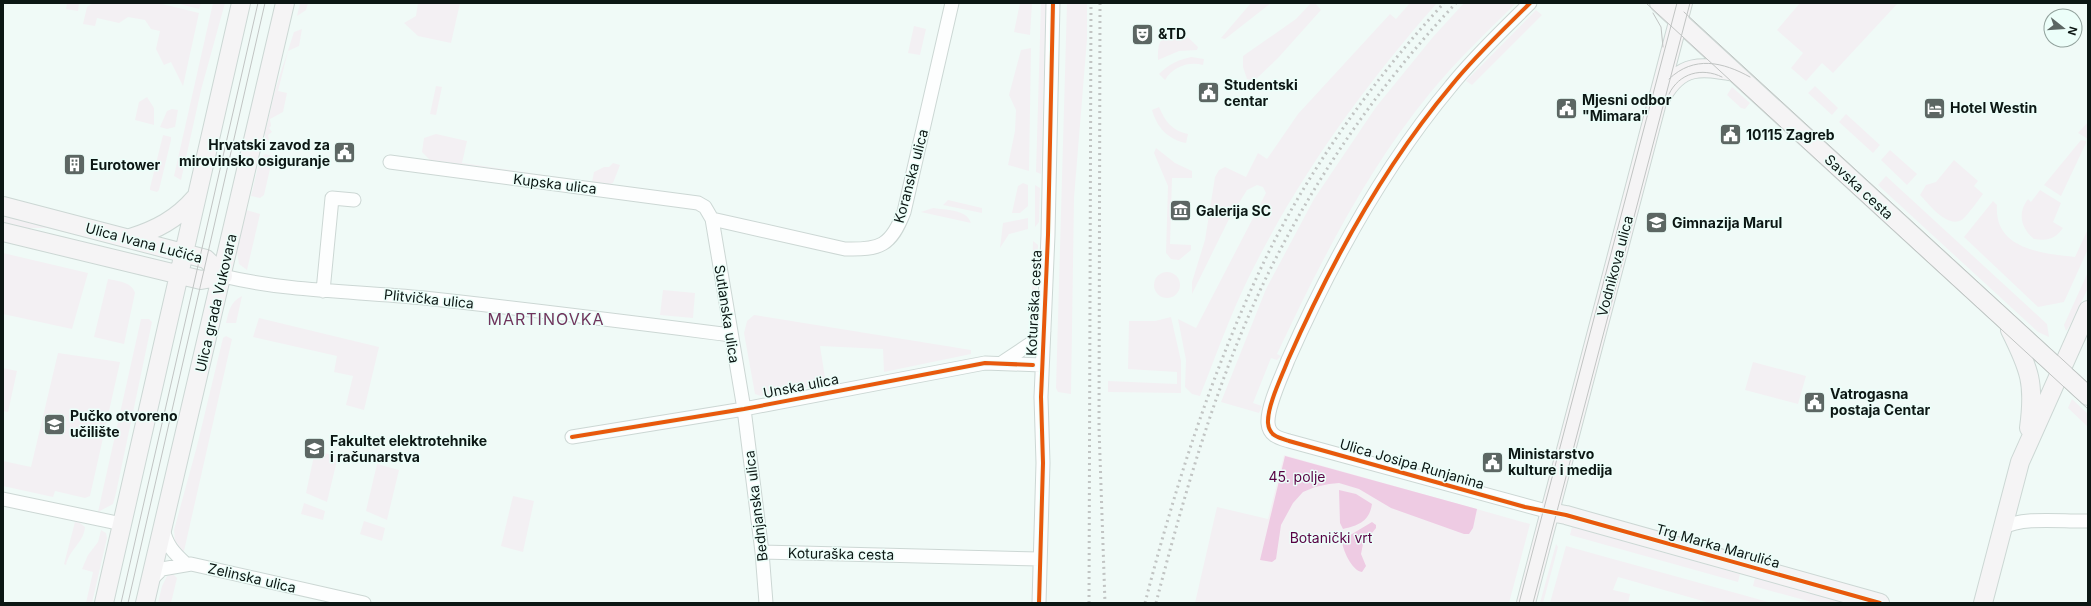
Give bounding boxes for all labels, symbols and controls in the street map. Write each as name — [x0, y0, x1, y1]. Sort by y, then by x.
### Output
north arrow — [2043, 8, 2083, 48]
theatre icon: &TD — [1130, 21, 1156, 47]
place label: &TD — [1158, 25, 1186, 42]
text: N — [2065, 25, 2080, 37]
place label: Studentski centar — [1224, 76, 1298, 109]
public building icon: Studentski centar — [1196, 80, 1222, 106]
place label: Mjesni odbor "Mimara" — [1582, 91, 1672, 124]
public building icon: Mjesni odbor "Mimara" — [1554, 95, 1580, 121]
hotel icon: Hotel Westin — [1922, 95, 1948, 121]
place label: Hotel Westin — [1950, 99, 2037, 116]
public building icon: 10115 Zagreb — [1718, 122, 1744, 148]
place label: 10115 Zagreb — [1746, 126, 1835, 143]
street label: Koranska ulica — [890, 127, 931, 225]
place label: Hrvatski zavod za mirovinsko osiguranje — [179, 136, 330, 169]
public building icon: Hrvatski zavod za mirovinsko osiguranje — [332, 140, 358, 166]
street label: Savska cesta — [1822, 151, 1897, 223]
building icon: Eurotower — [62, 152, 88, 178]
place label: Eurotower — [90, 156, 161, 173]
street label: Kupska ulica — [512, 170, 598, 197]
museum icon: Galerija SC — [1168, 198, 1194, 224]
place label: Galerija SC — [1196, 202, 1271, 219]
school or university icon: Gimnazija Marul — [1644, 210, 1670, 236]
street label: Vodnikova ulica — [1593, 214, 1636, 318]
place label: Gimnazija Marul — [1672, 214, 1782, 231]
street label: Ulica Ivana Lučića — [84, 219, 204, 266]
street label: Ulica grada Vukovara — [191, 232, 240, 374]
street label: Koturaška cesta — [1022, 250, 1045, 356]
street label: Sutlanska ulica — [711, 264, 744, 364]
street label: Plitvička ulica — [383, 285, 475, 312]
district label: MARTINOVKA — [488, 309, 605, 329]
street label: Unska ulica — [762, 370, 840, 401]
place label: Vatrogasna postaja Centar — [1830, 385, 1931, 418]
public building icon: Vatrogasna postaja Centar — [1802, 389, 1828, 415]
place label: Pučko otvoreno učilište — [70, 407, 178, 440]
school or university icon: Pučko otvoreno učilište — [42, 411, 68, 437]
place label: Fakultet elektrotehnike i računarstva — [330, 432, 487, 465]
street label: Ulica Josipa Runjanina — [1338, 435, 1486, 492]
school or university icon: Fakultet elektrotehnike i računarstva — [301, 436, 327, 462]
place label: Ministarstvo kulture i medija — [1508, 445, 1612, 478]
public building icon: Ministarstvo kulture i medija — [1479, 449, 1505, 475]
street label: Bednjanska ulica — [740, 450, 771, 562]
park label: 45. polje — [1268, 468, 1326, 485]
street label: Trg Marka Marulića — [1654, 520, 1782, 571]
park label: Botanički vrt — [1290, 529, 1373, 546]
street label: Koturaška cesta — [788, 544, 894, 563]
street label: Zelinska ulica — [206, 559, 298, 596]

